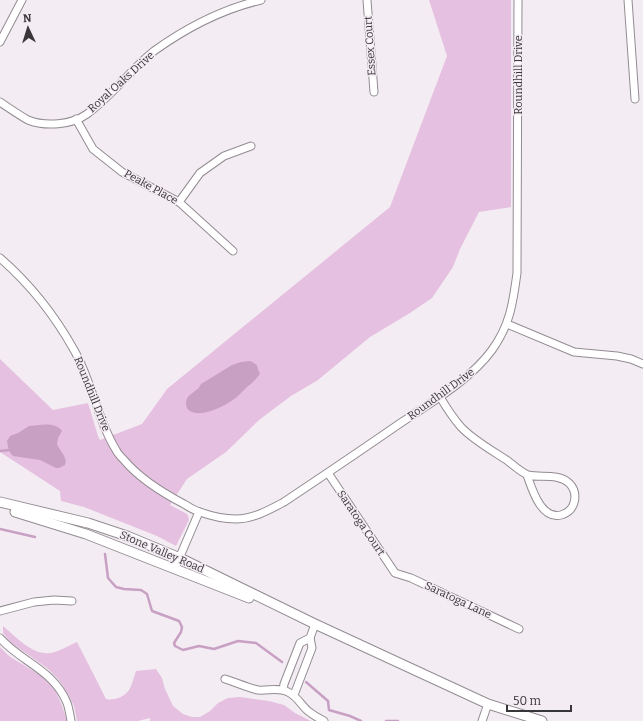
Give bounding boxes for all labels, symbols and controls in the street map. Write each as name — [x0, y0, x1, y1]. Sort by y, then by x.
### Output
north arrow — [8, 8, 48, 48]
text: N — [23, 12, 33, 25]
street label: Essex Court — [361, 16, 379, 76]
street label: Roundhill Drive — [512, 35, 525, 115]
street label: Royal Oaks Drive — [85, 49, 157, 115]
street label: Peake Place — [122, 167, 180, 207]
street label: Roundhill Drive — [71, 355, 113, 433]
street label: Roundhill Drive — [405, 365, 477, 423]
street label: Saratoga Court — [334, 488, 388, 558]
street label: Stone Valley Road — [118, 528, 207, 576]
street label: Saratoga Lane — [423, 579, 493, 621]
scale bar — [507, 687, 571, 713]
text: 50 m — [513, 694, 542, 708]

